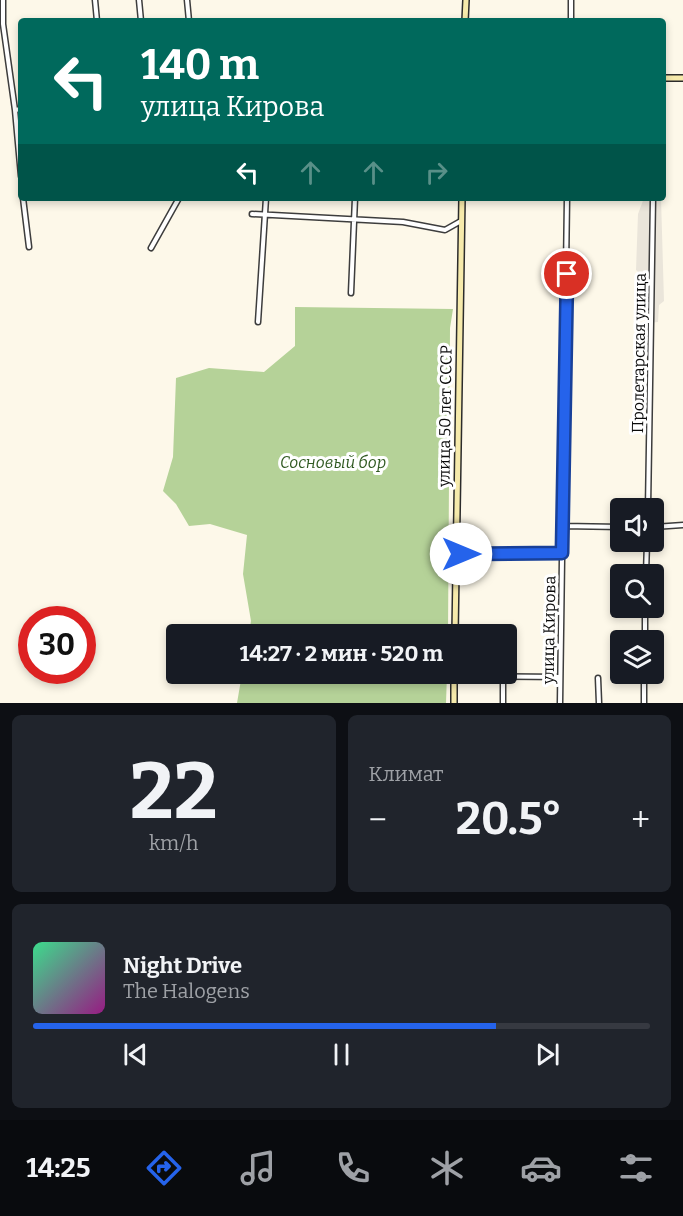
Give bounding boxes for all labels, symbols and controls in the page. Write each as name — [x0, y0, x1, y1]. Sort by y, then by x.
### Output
text: 140 m — [141, 40, 259, 90]
icon: left — [42, 42, 120, 120]
text: улица Кирова — [141, 91, 324, 123]
icon: left — [231, 156, 264, 189]
icon: ahead — [294, 156, 327, 189]
icon: ahead — [357, 156, 390, 189]
icon: right — [420, 156, 453, 189]
pin — [541, 248, 592, 299]
icon: arrive — [550, 257, 583, 290]
street label: Пролетарская улица — [628, 273, 650, 433]
street label: улица 50 лет СССР — [434, 345, 456, 488]
park label: Сосновый бор — [280, 453, 386, 472]
map controls — [610, 498, 664, 684]
button: sound — [610, 498, 664, 552]
position arrow — [429, 522, 493, 586]
button: search — [610, 564, 664, 618]
street label: улица Кирова — [539, 575, 559, 685]
speed limit sign: 30 — [18, 606, 96, 684]
button: layers — [610, 630, 664, 684]
text: 14:27 · 2 мин · 520 m — [240, 640, 443, 667]
text: 22 — [130, 745, 218, 839]
text: Климат — [369, 762, 443, 786]
text: 20.5° — [456, 792, 562, 846]
text: − — [369, 800, 387, 840]
text: + — [631, 800, 650, 840]
text: km/h — [149, 831, 199, 855]
text: Night Drive — [123, 952, 242, 979]
text: The Halogens — [123, 979, 250, 1003]
icon: previous — [119, 1038, 152, 1071]
icon: pause — [325, 1038, 358, 1071]
icon: next — [531, 1038, 564, 1071]
icon: directions — [143, 1147, 185, 1189]
icon: music — [237, 1147, 279, 1189]
icon: phone — [332, 1147, 374, 1189]
icon: climate — [426, 1147, 468, 1189]
icon: car — [520, 1147, 562, 1189]
icon: filters — [615, 1147, 657, 1189]
text: 14:25 — [26, 1152, 91, 1184]

